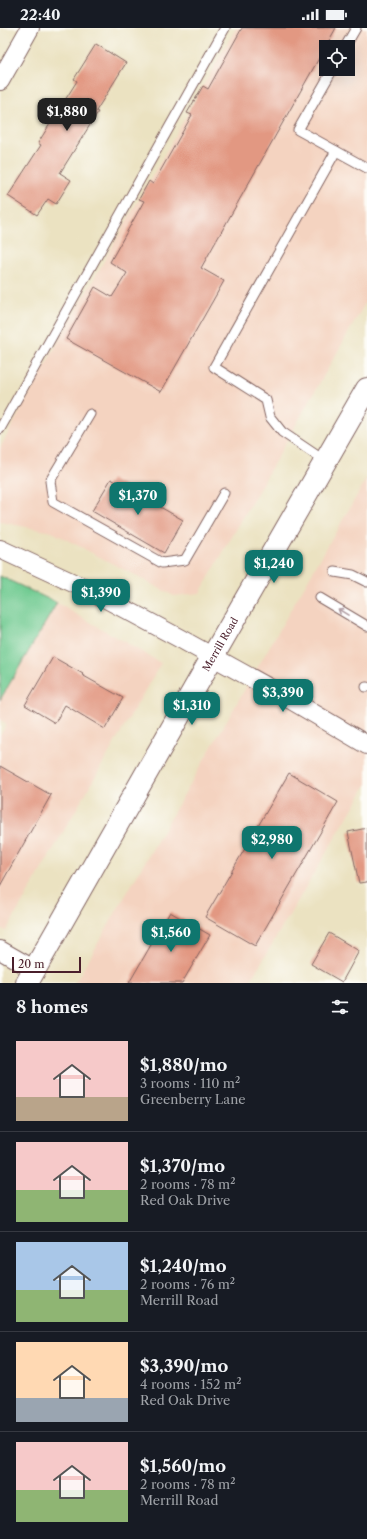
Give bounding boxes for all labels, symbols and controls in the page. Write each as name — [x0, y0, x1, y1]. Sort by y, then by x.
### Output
text: 22:40 — [20, 5, 61, 24]
map controls — [319, 40, 355, 76]
button: locate — [319, 40, 355, 76]
pin: $1,880 — [34, 98, 100, 132]
text: $1,880 — [47, 103, 87, 119]
pin: $1,370 — [105, 482, 171, 516]
text: $1,370 — [118, 487, 158, 503]
pin: $1,240 — [241, 550, 307, 584]
text: $1,240 — [254, 555, 294, 571]
pin: $1,390 — [68, 579, 134, 613]
text: $1,390 — [81, 584, 121, 600]
one-way arrow — [338, 608, 349, 616]
street label: Merrill Road — [199, 615, 241, 673]
pin: $3,390 — [250, 679, 316, 713]
text: $3,390 — [262, 684, 304, 700]
pin: $1,310 — [159, 692, 225, 726]
text: $1,310 — [173, 697, 211, 713]
pin: $2,980 — [239, 826, 305, 860]
text: $2,980 — [251, 831, 293, 847]
pin: $1,560 — [138, 919, 204, 953]
text: $1,560 — [151, 924, 191, 940]
scale bar — [12, 955, 81, 974]
text: 20 m — [18, 957, 44, 971]
icon: filters — [329, 996, 351, 1018]
text: 8 homes — [16, 997, 88, 1017]
text: $1,880/mo — [140, 1055, 227, 1075]
icon: home — [48, 1057, 96, 1105]
text: 3 rooms · 110 m² — [140, 1075, 240, 1091]
text: Greenberry Lane — [140, 1091, 246, 1107]
text: $1,370/mo — [140, 1156, 225, 1176]
icon: home — [48, 1158, 96, 1206]
text: 2 rooms · 78 m² — [140, 1176, 236, 1192]
text: Red Oak Drive — [140, 1192, 230, 1208]
text: $1,240/mo — [140, 1256, 227, 1276]
icon: home — [48, 1258, 96, 1306]
text: 2 rooms · 76 m² — [140, 1276, 235, 1292]
text: Merrill Road — [140, 1292, 218, 1308]
text: $3,390/mo — [140, 1356, 228, 1376]
icon: home — [48, 1358, 96, 1406]
text: 4 rooms · 152 m² — [140, 1376, 241, 1392]
text: Red Oak Drive — [140, 1392, 230, 1408]
text: $1,560/mo — [140, 1456, 226, 1476]
icon: home — [48, 1458, 96, 1506]
text: 2 rooms · 78 m² — [140, 1476, 236, 1492]
text: Merrill Road — [140, 1492, 218, 1508]

